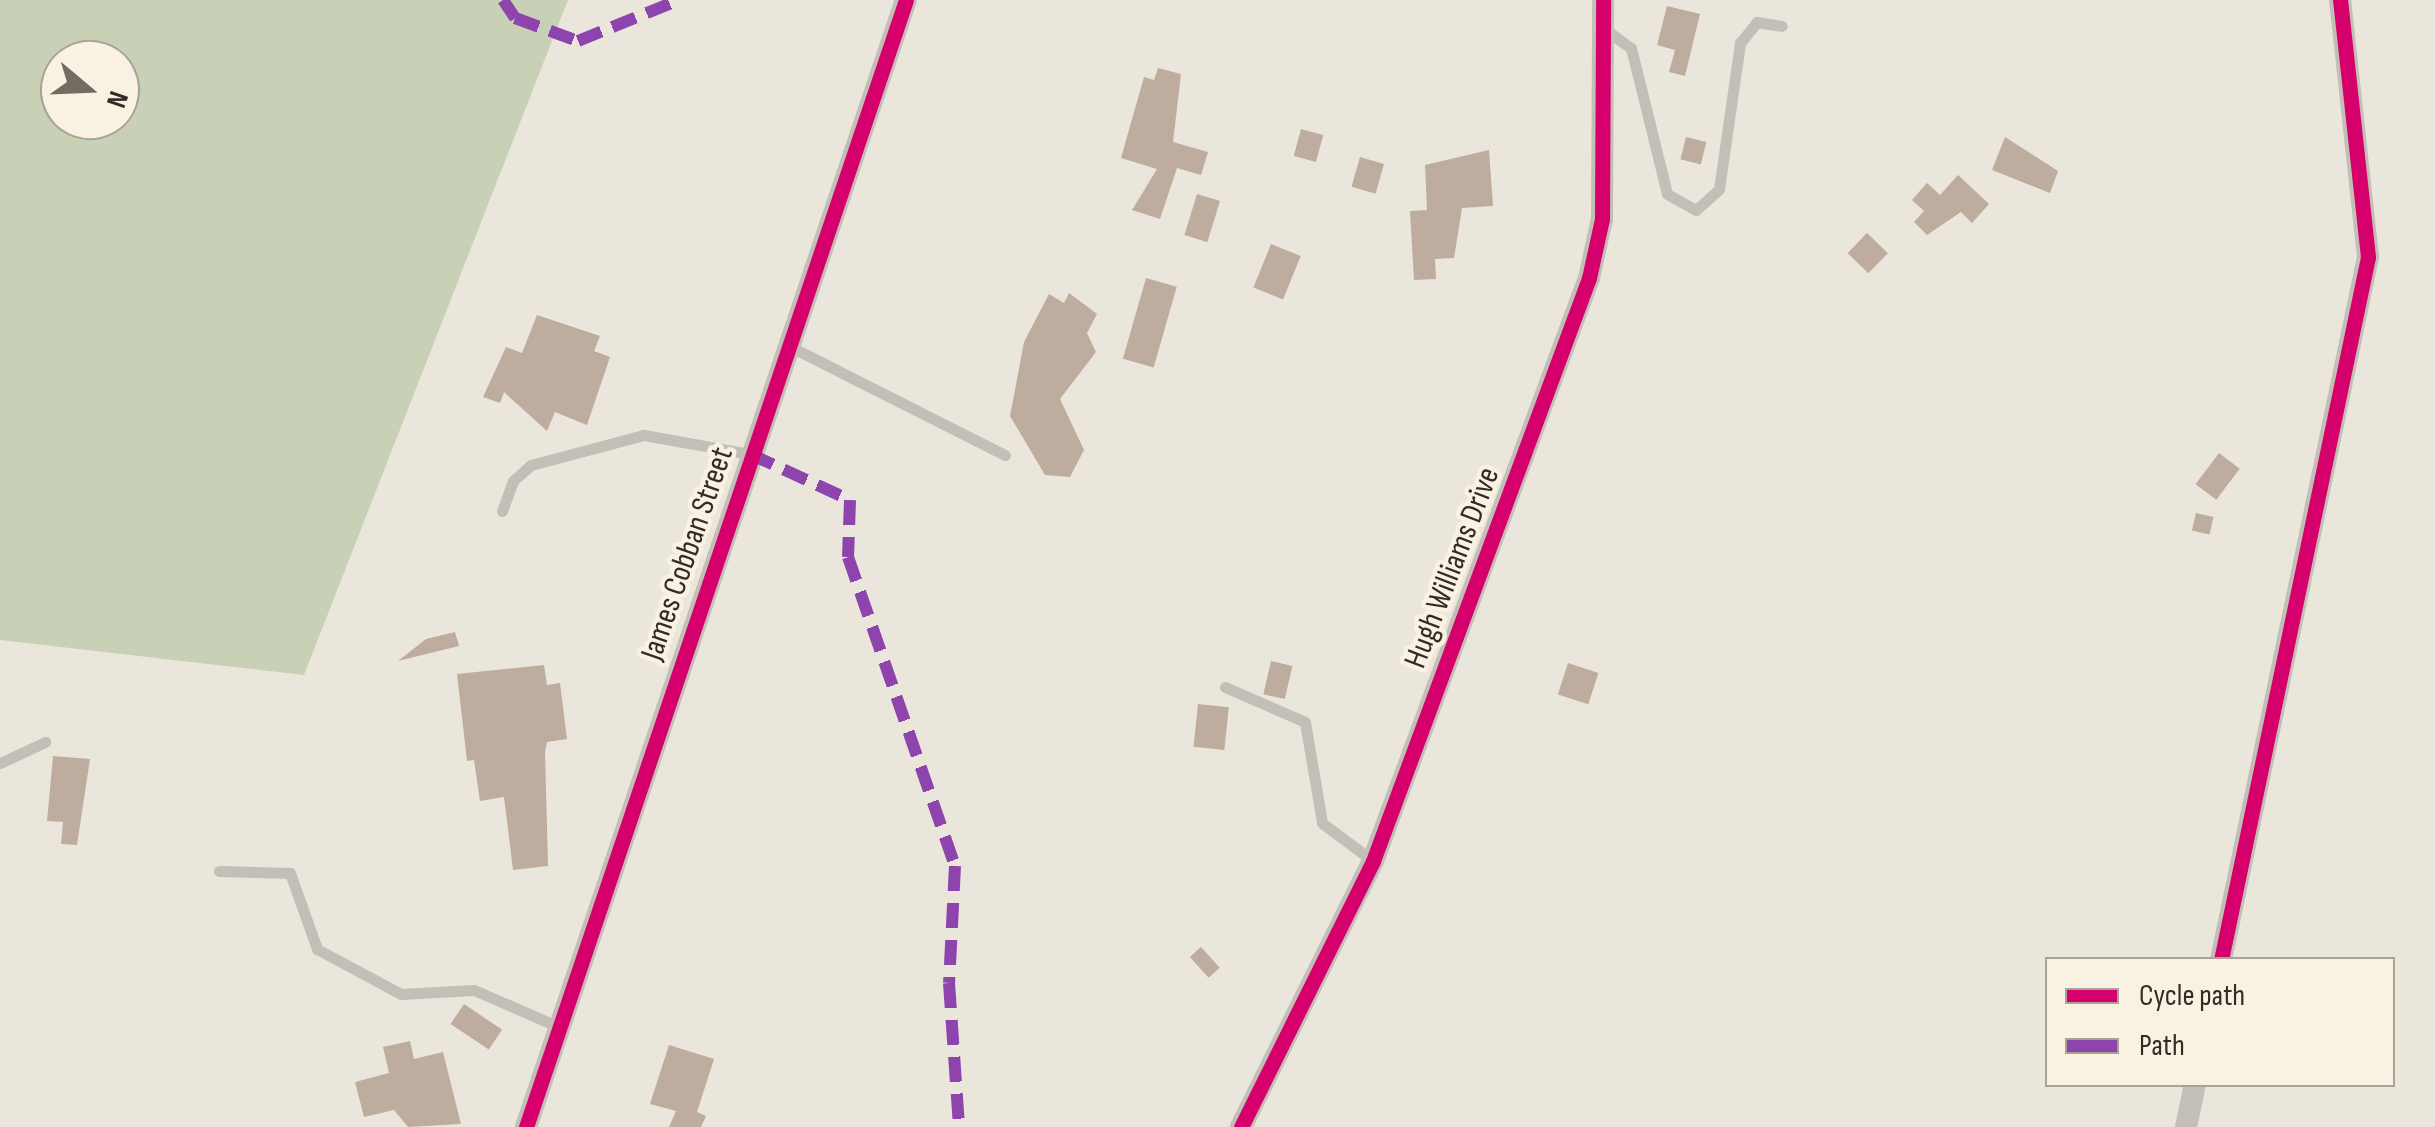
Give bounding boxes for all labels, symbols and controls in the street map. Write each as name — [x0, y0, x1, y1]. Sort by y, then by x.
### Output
north arrow — [40, 40, 140, 140]
text: N — [99, 87, 135, 112]
street label: James Cobban Street — [634, 443, 742, 665]
street label: Hugh Williams Drive — [1397, 462, 1509, 674]
legend — [2045, 957, 2395, 1087]
text: Cycle path — [2139, 978, 2245, 1014]
text: Path — [2139, 1028, 2185, 1064]

